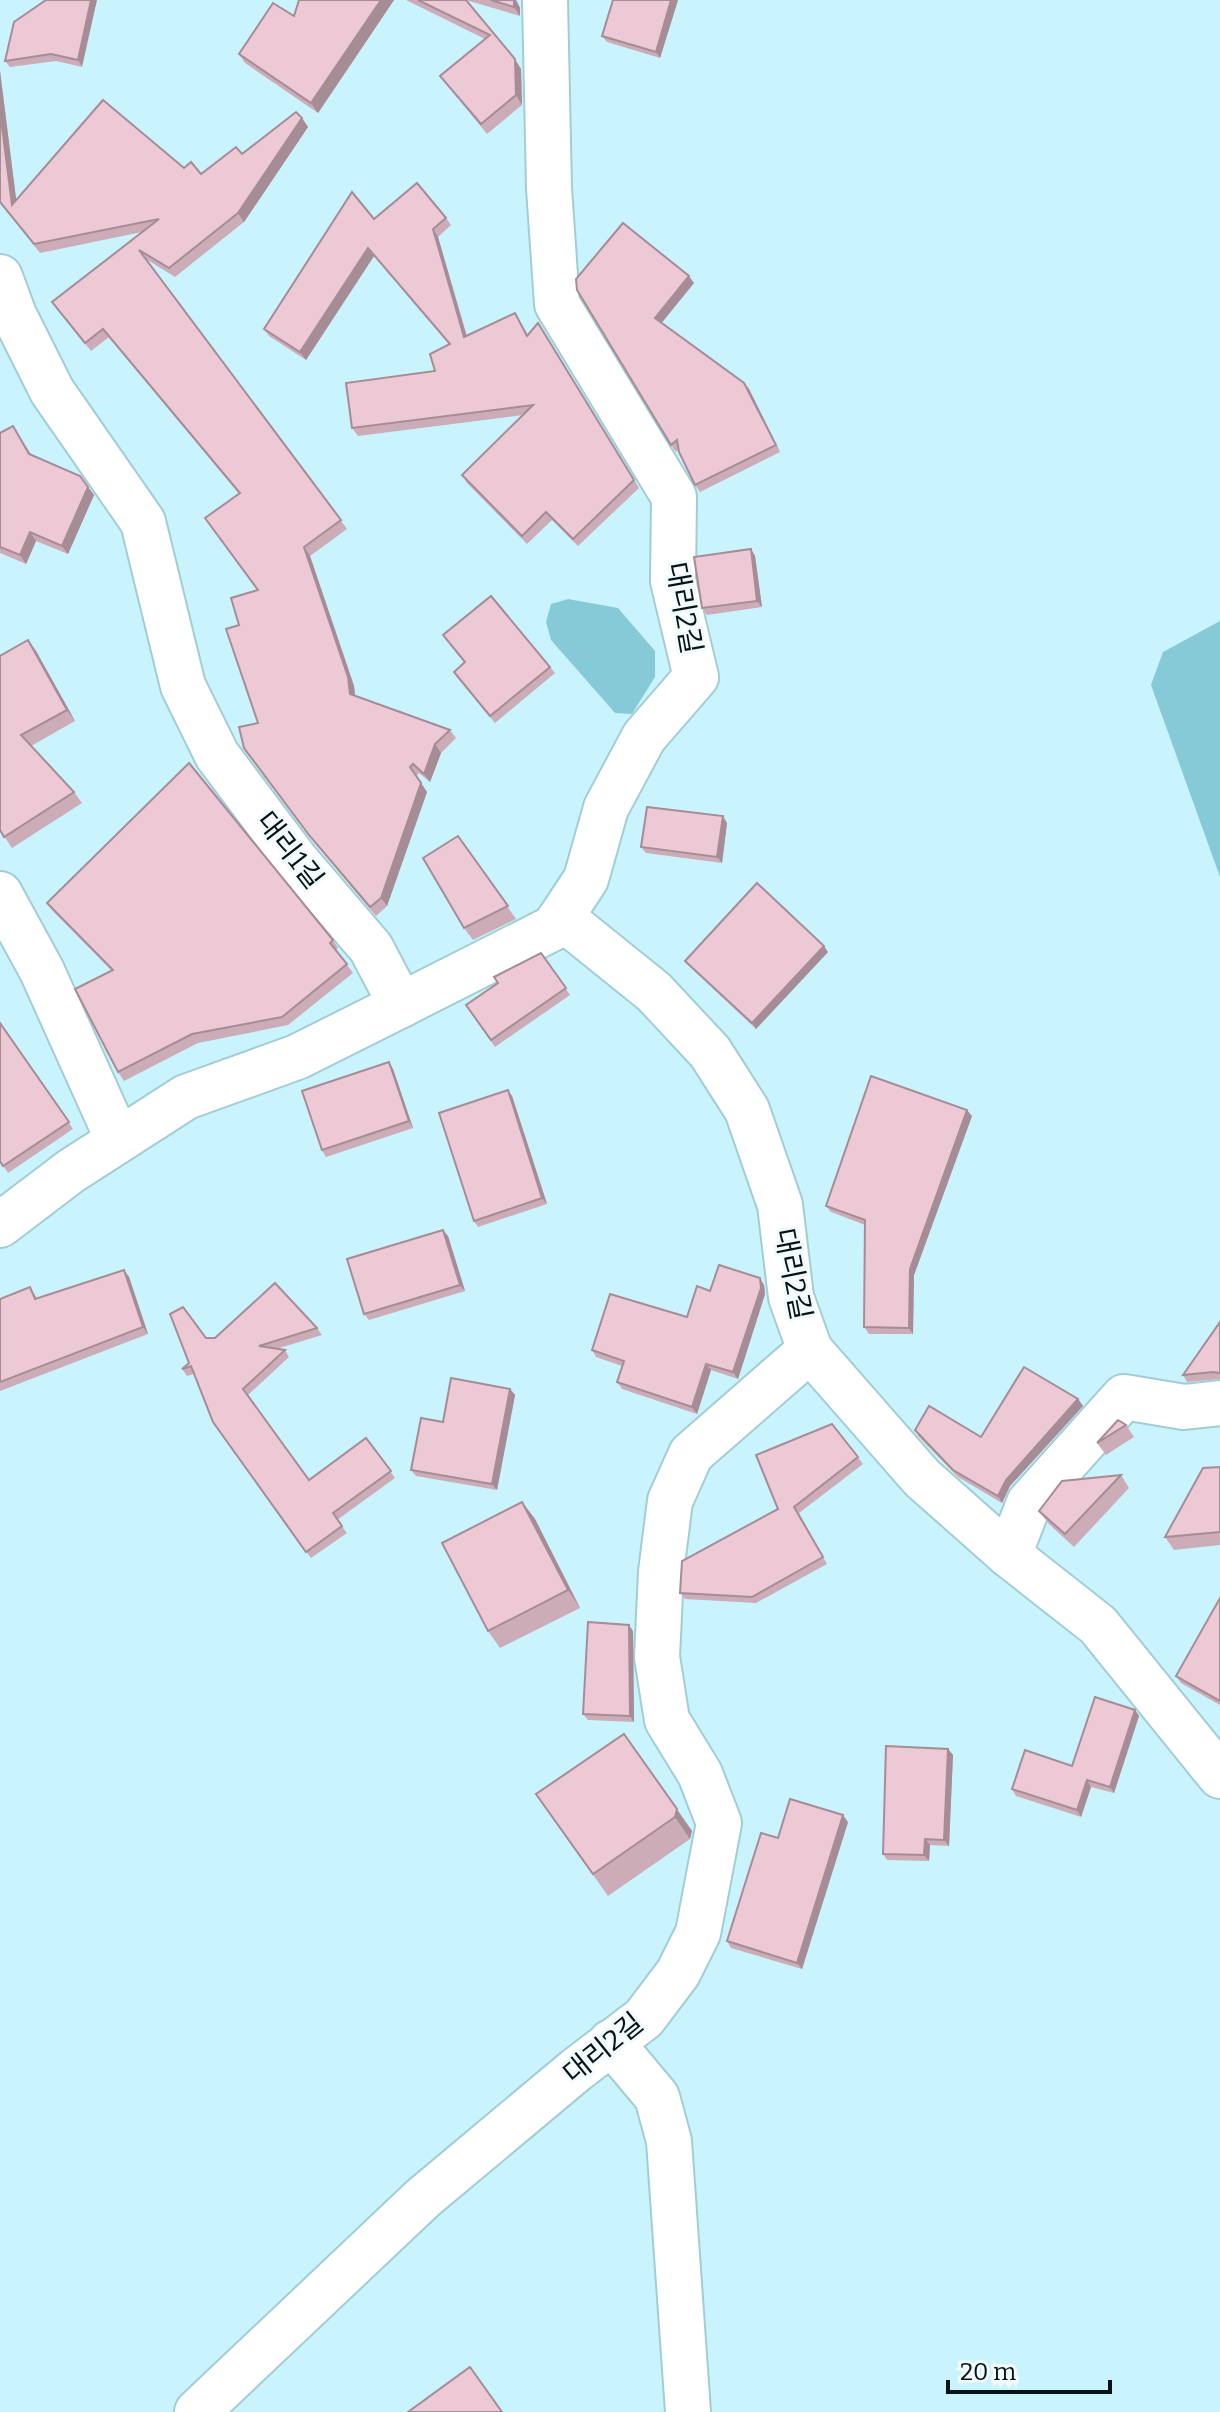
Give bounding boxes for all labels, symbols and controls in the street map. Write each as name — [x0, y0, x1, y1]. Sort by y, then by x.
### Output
street label: 대리2길 — [660, 560, 708, 656]
street label: 대리1길 — [250, 805, 330, 895]
street label: 대리2길 — [768, 1225, 818, 1323]
street label: 대리2길 — [557, 2006, 649, 2090]
scale bar — [948, 2344, 1110, 2394]
text: 20 m — [960, 2358, 1016, 2386]

